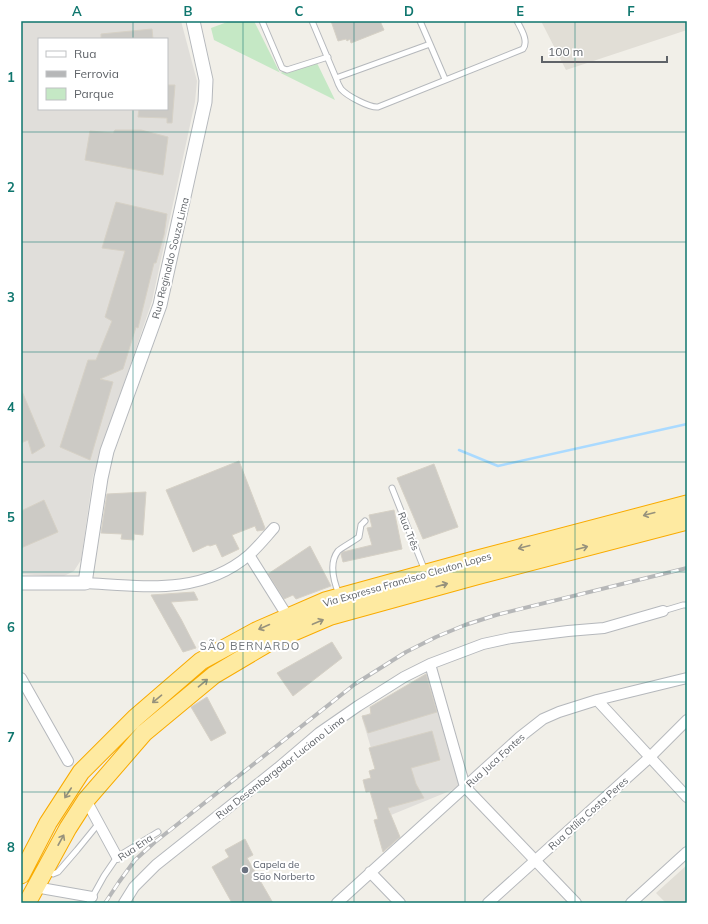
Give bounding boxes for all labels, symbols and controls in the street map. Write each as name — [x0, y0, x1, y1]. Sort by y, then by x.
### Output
text: A — [72, 3, 82, 19]
text: B — [184, 3, 193, 19]
text: C — [295, 3, 304, 19]
text: D — [404, 3, 414, 19]
text: E — [516, 3, 524, 19]
text: F — [627, 3, 635, 19]
legend — [38, 38, 168, 110]
scale bar — [542, 38, 667, 64]
text: 100 m — [548, 44, 583, 59]
text: Rua — [74, 46, 96, 61]
text: Ferrovia — [74, 66, 119, 81]
text: 1 — [7, 69, 15, 85]
text: Parque — [74, 86, 114, 101]
text: 2 — [7, 179, 15, 195]
street label: Rua Reginaldo Souza Lima — [149, 196, 192, 320]
text: 3 — [7, 289, 15, 305]
text: 4 — [7, 399, 15, 415]
text: 5 — [7, 509, 15, 525]
street label: Rua Três — [395, 510, 422, 552]
one-way arrow — [643, 511, 656, 518]
one-way arrow — [517, 544, 530, 551]
one-way arrow — [575, 544, 588, 551]
street label: Via Expressa Francisco Cleuton Lopes — [321, 549, 493, 610]
one-way arrow — [435, 581, 448, 588]
one-way arrow — [311, 618, 323, 625]
text: 6 — [7, 619, 15, 635]
one-way arrow — [259, 624, 271, 632]
district label: SÃO BERNARDO — [200, 639, 300, 653]
one-way arrow — [198, 679, 209, 688]
one-way arrow — [151, 695, 162, 704]
street label: Rua Desembargador Luciano Lima — [213, 713, 347, 822]
text: 7 — [7, 729, 15, 745]
street label: Rua Juca Fontes — [463, 731, 527, 790]
street label: Rua Otília Costa Peres — [546, 774, 631, 853]
one-way arrow — [64, 787, 72, 798]
street label: Rua Ena — [115, 831, 155, 864]
one-way arrow — [57, 834, 65, 846]
text: 8 — [7, 839, 15, 855]
place label: Capela de São Norberto — [253, 858, 315, 883]
marker: Capela de São Norberto — [240, 865, 250, 875]

